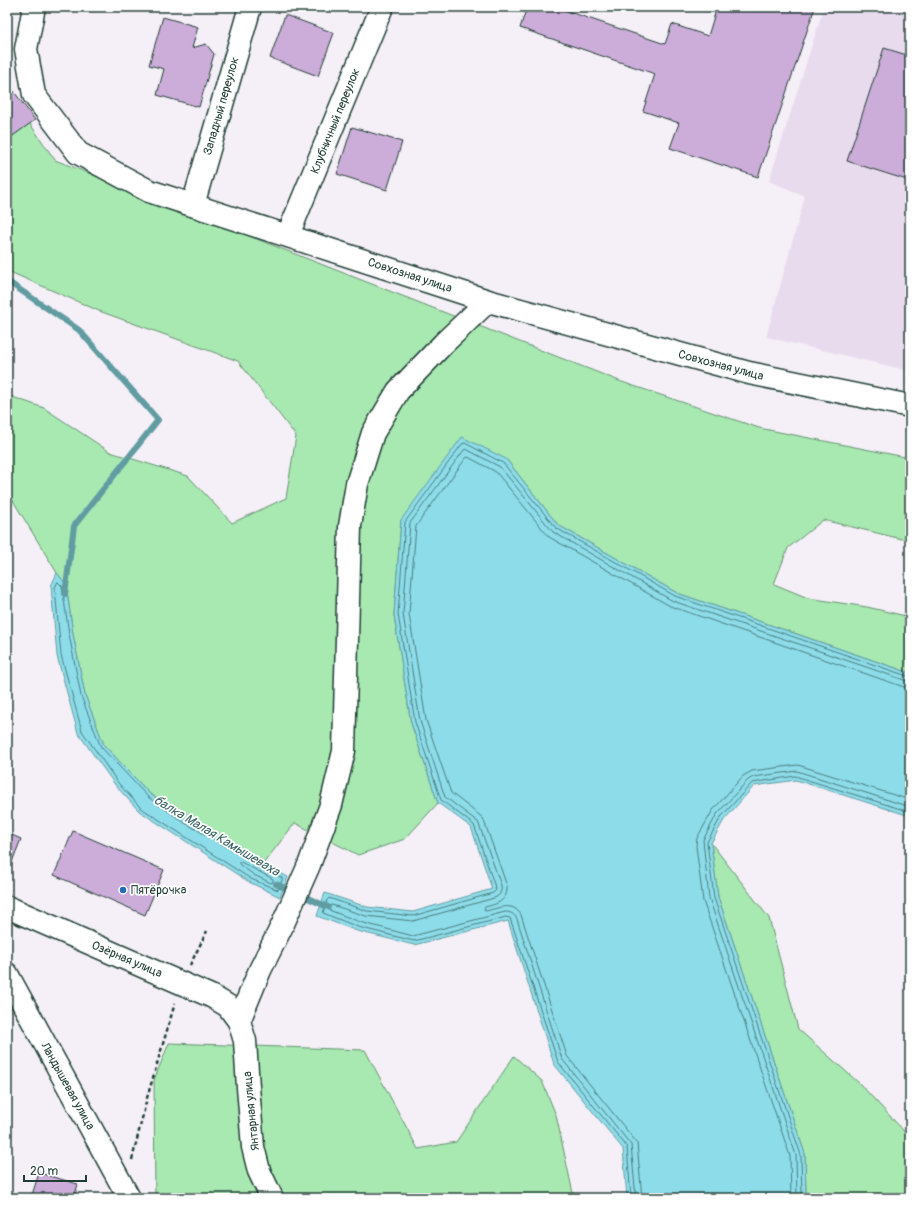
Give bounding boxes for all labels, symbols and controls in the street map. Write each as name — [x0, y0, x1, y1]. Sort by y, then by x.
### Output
street label: Западный переулок — [200, 55, 243, 157]
street label: Клубничный переулок — [307, 66, 363, 176]
street label: Совхозная улица — [366, 255, 454, 296]
street label: Совхозная улица — [677, 347, 766, 384]
water label: балка Малая Камышеваха — [151, 792, 283, 880]
place label: Пятёрочка — [131, 883, 187, 898]
marker: Пятёрочка — [118, 885, 128, 895]
street label: Озёрная улица — [89, 938, 165, 981]
street label: Ландышевая улица — [37, 1039, 98, 1133]
street label: Янтарная улица — [240, 1070, 263, 1151]
scale bar — [24, 1157, 86, 1183]
text: 20 m — [30, 1164, 59, 1179]

